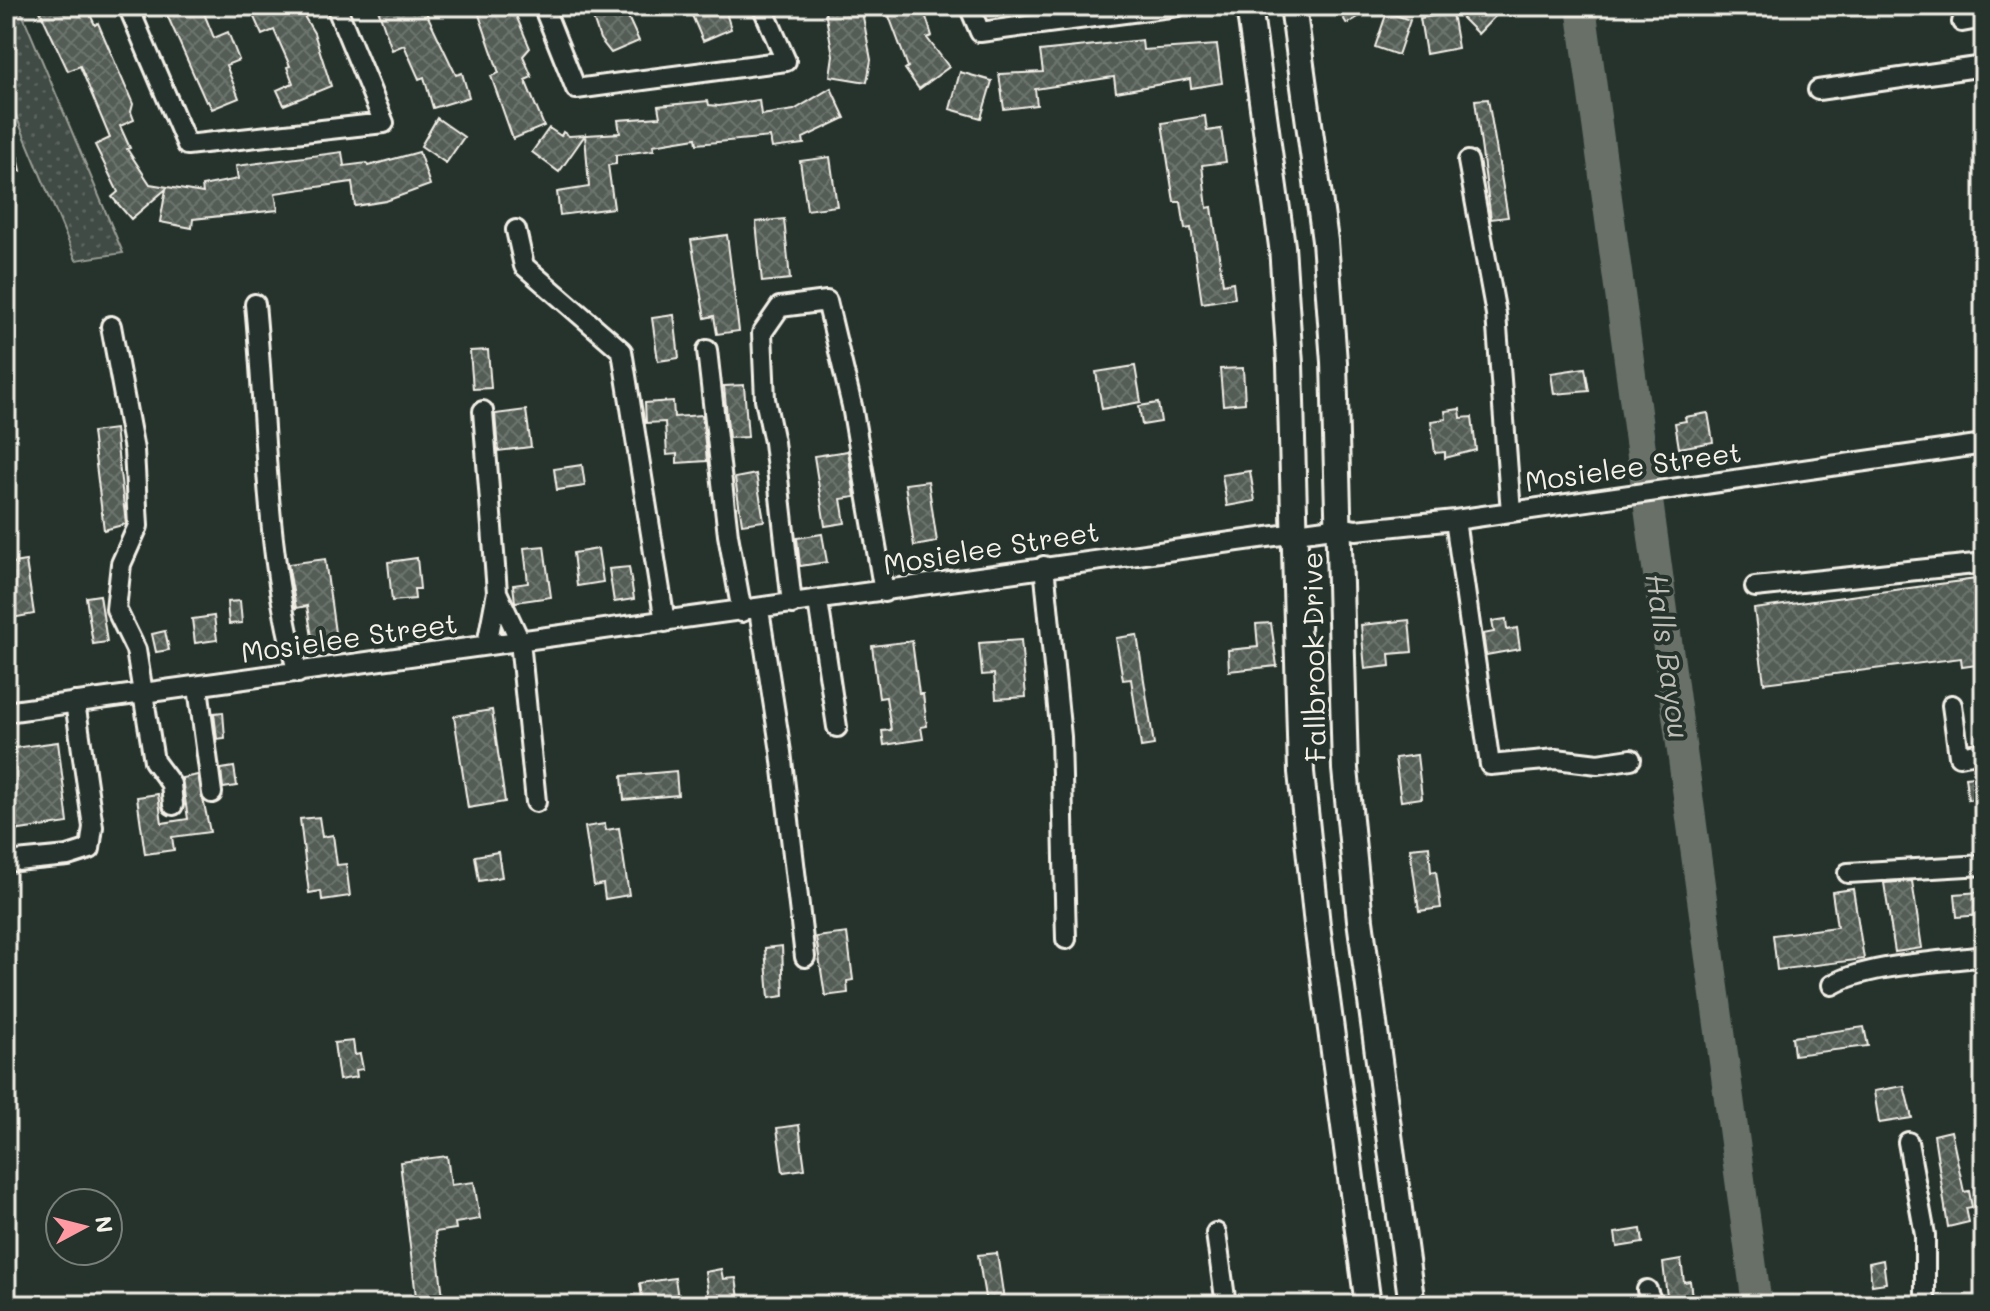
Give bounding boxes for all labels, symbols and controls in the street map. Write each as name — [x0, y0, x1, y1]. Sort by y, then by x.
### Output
street label: Mosielee Street — [1522, 433, 1744, 499]
street label: Mosielee Street — [880, 512, 1102, 582]
street label: Fallbrook Drive — [1293, 552, 1333, 762]
water label: Halls Bayou — [1638, 571, 1700, 741]
street label: Mosielee Street — [238, 604, 460, 670]
north arrow — [44, 1187, 124, 1267]
text: N — [89, 1214, 120, 1235]

